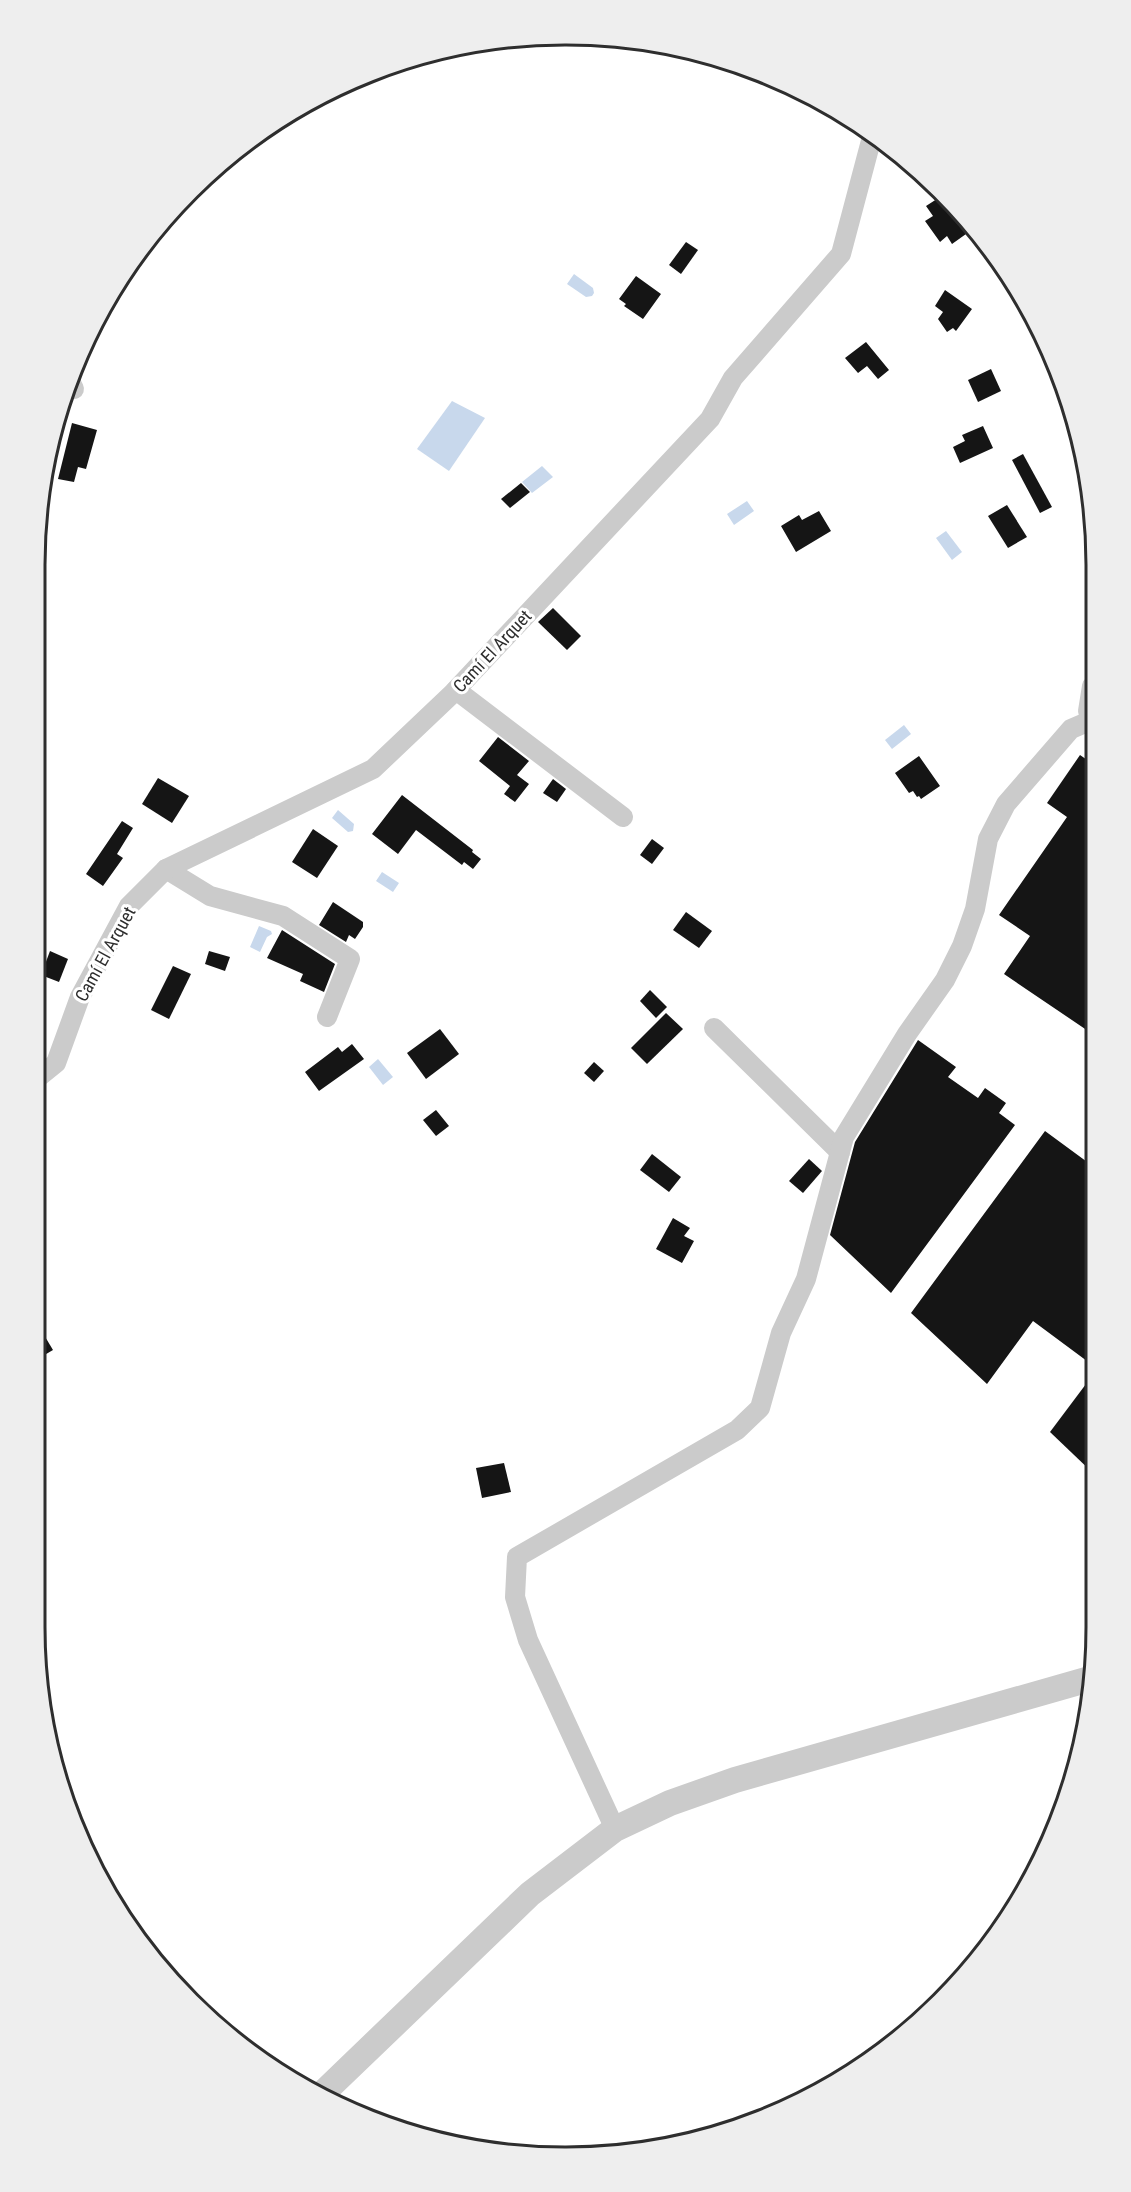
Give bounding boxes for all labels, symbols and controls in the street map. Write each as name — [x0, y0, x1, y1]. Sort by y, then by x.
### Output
street label: Camí El Arquet — [448, 605, 536, 697]
street label: Camí El Arquet — [70, 903, 140, 1005]

